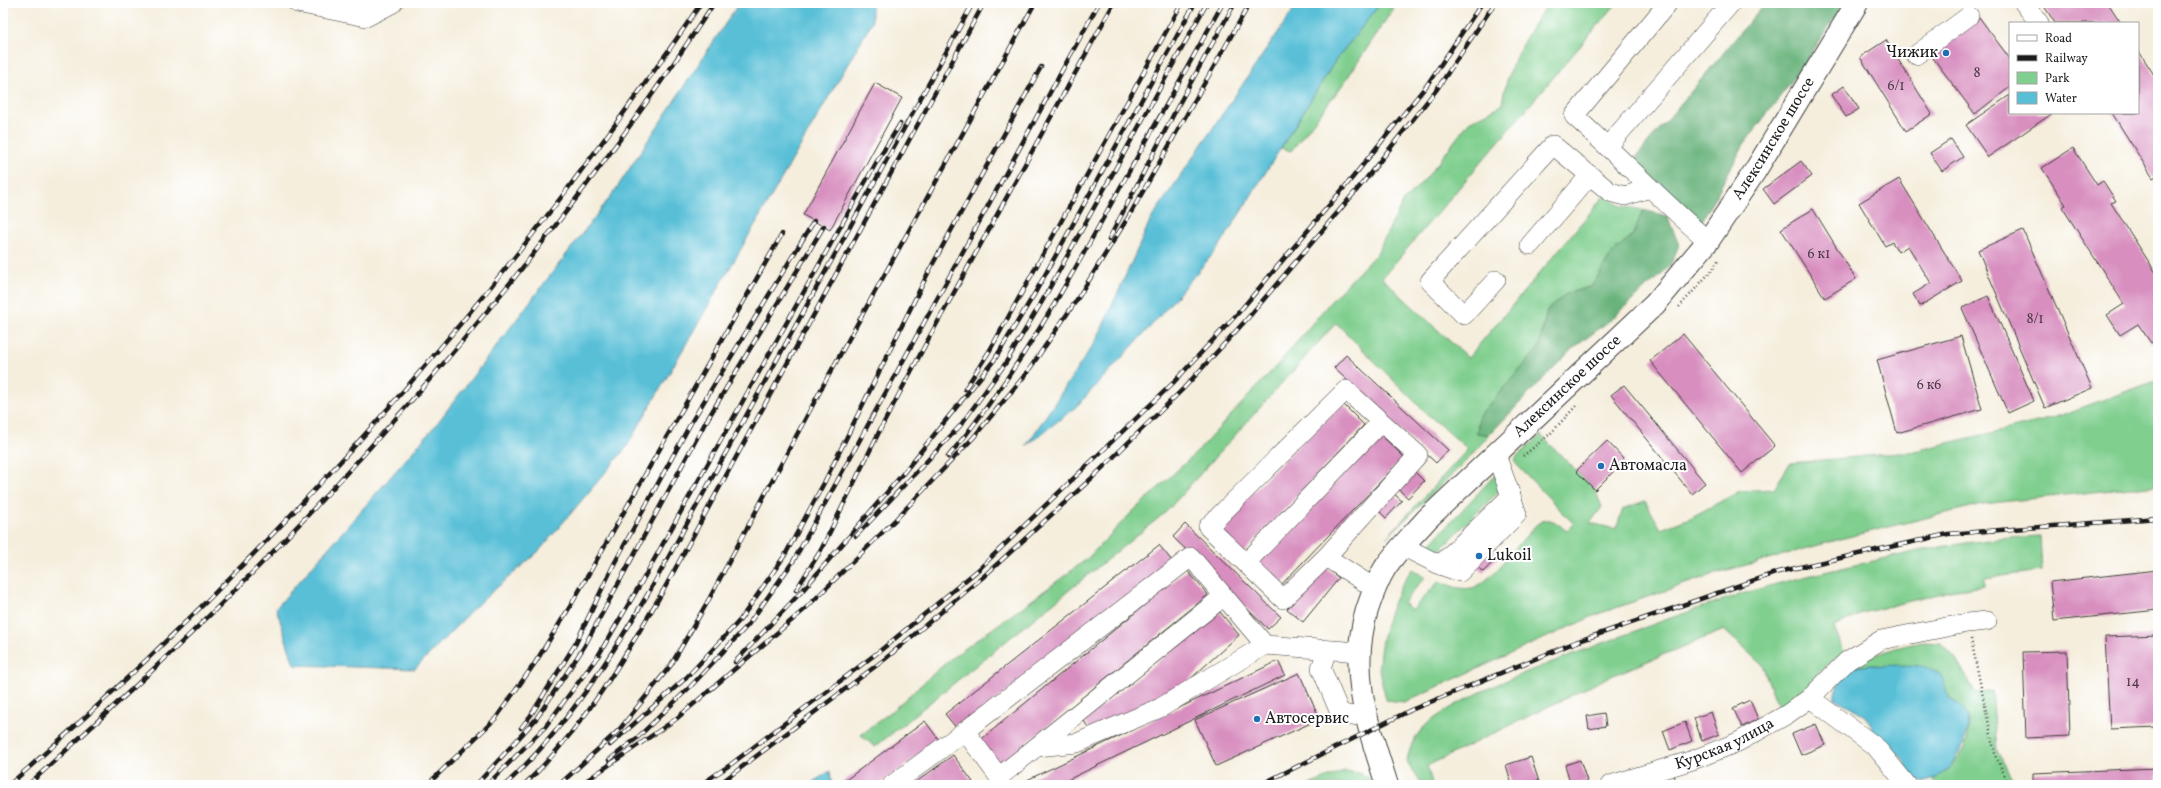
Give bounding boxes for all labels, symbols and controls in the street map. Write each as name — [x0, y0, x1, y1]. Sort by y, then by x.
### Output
legend — [2009, 22, 2139, 114]
text: Road — [2045, 31, 2072, 47]
place label: Чижик — [1886, 42, 1938, 64]
marker: Чижик — [1941, 48, 1951, 58]
text: Railway — [2045, 51, 2088, 67]
house number: 8 — [1973, 64, 1981, 83]
text: Park — [2045, 71, 2070, 87]
street label: Алексинское шоссе — [1727, 73, 1820, 205]
house number: 6/1 — [1887, 77, 1905, 96]
text: Water — [2045, 91, 2077, 107]
house number: 6 к1 — [1808, 245, 1830, 264]
house number: 8/1 — [2026, 310, 2044, 329]
street label: Алексинское шоссе — [1509, 330, 1626, 443]
house number: 6 к6 — [1917, 376, 1941, 395]
place label: Автомасла — [1609, 455, 1687, 477]
marker: Автомасла — [1596, 461, 1606, 471]
place label: Lukoil — [1487, 545, 1532, 567]
marker: Lukoil — [1474, 551, 1484, 561]
house number: 14 — [2126, 673, 2140, 692]
place label: Автосервис — [1265, 708, 1349, 730]
street label: Курская улица — [1672, 713, 1779, 776]
marker: Автосервис — [1252, 714, 1262, 724]

